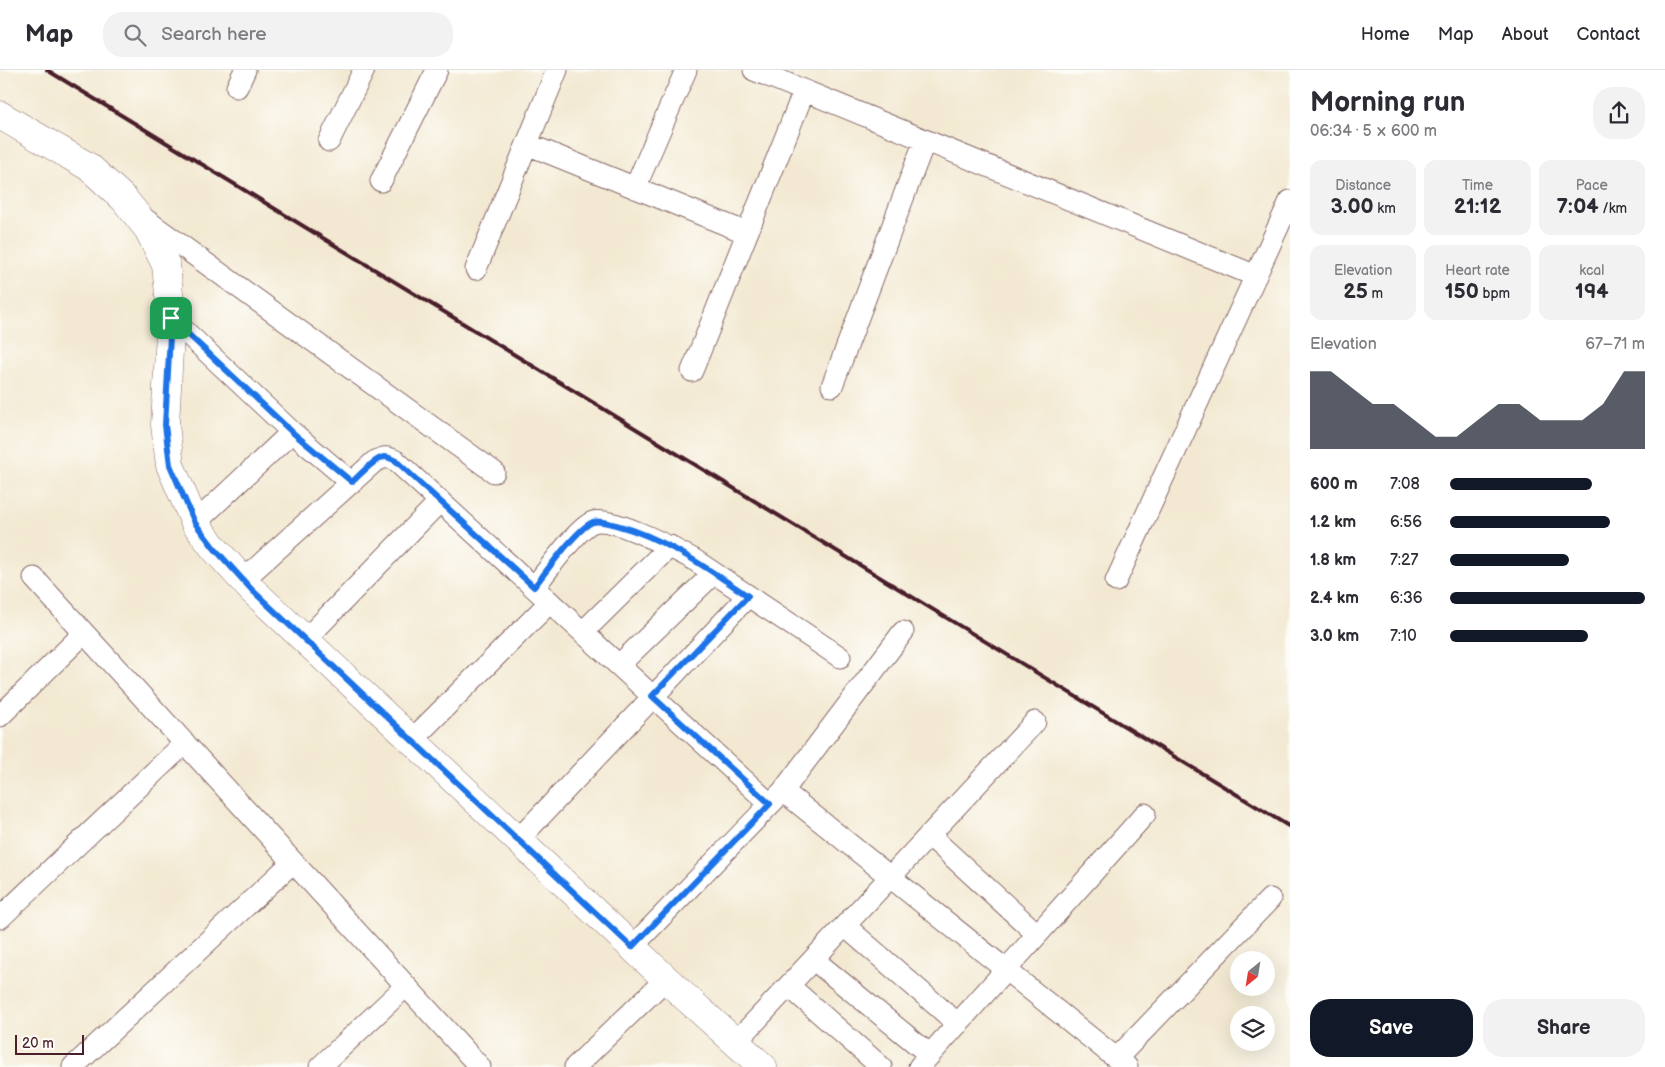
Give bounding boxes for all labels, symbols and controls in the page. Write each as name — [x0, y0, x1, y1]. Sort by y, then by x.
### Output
search box — [103, 12, 453, 57]
text: Map — [25, 20, 73, 49]
icon: search — [121, 21, 149, 49]
text: Search here — [161, 23, 267, 46]
text: Home — [1361, 24, 1410, 45]
text: Map — [1438, 24, 1474, 45]
text: About — [1502, 24, 1549, 45]
text: Contact — [1577, 24, 1640, 45]
text: Morning run — [1310, 86, 1465, 119]
button: share — [1593, 87, 1645, 139]
text: 06:34 · 5 × 600 m — [1310, 122, 1437, 141]
text: Distance — [1335, 177, 1391, 194]
text: Time — [1462, 177, 1493, 194]
text: Pace — [1576, 177, 1608, 194]
text: 3.00 — [1331, 194, 1374, 219]
text: 21:12 — [1454, 194, 1501, 219]
text: 7:04 — [1557, 194, 1599, 219]
text: km — [1374, 200, 1396, 217]
text: /km — [1599, 200, 1627, 217]
text: Elevation — [1334, 262, 1392, 279]
text: Heart rate — [1445, 262, 1510, 279]
text: kcal — [1579, 262, 1604, 279]
text: 25 — [1343, 279, 1368, 304]
text: 150 — [1445, 279, 1479, 304]
text: 194 — [1575, 279, 1609, 304]
text: m — [1368, 285, 1383, 302]
text: bpm — [1479, 285, 1510, 302]
pin — [150, 297, 192, 339]
icon: arrive — [157, 304, 185, 332]
text: Elevation — [1310, 335, 1377, 354]
text: 67–71 m — [1585, 335, 1645, 354]
text: 600 m — [1310, 475, 1358, 494]
text: 7:08 — [1390, 475, 1420, 494]
text: 1.2 km — [1310, 513, 1356, 532]
text: 6:56 — [1390, 513, 1422, 532]
text: 1.8 km — [1310, 551, 1356, 570]
text: 7:27 — [1390, 551, 1418, 570]
text: 2.4 km — [1310, 589, 1359, 608]
text: 6:36 — [1390, 589, 1423, 608]
text: 3.0 km — [1310, 627, 1359, 646]
text: 7:10 — [1390, 627, 1417, 646]
north arrow — [1230, 951, 1275, 996]
map controls — [1230, 951, 1275, 1051]
button: Save — [1310, 999, 1473, 1057]
button: Share — [1483, 999, 1645, 1057]
button: layers — [1230, 1006, 1275, 1051]
scale bar — [15, 1032, 84, 1055]
text: 20 m — [22, 1035, 54, 1052]

